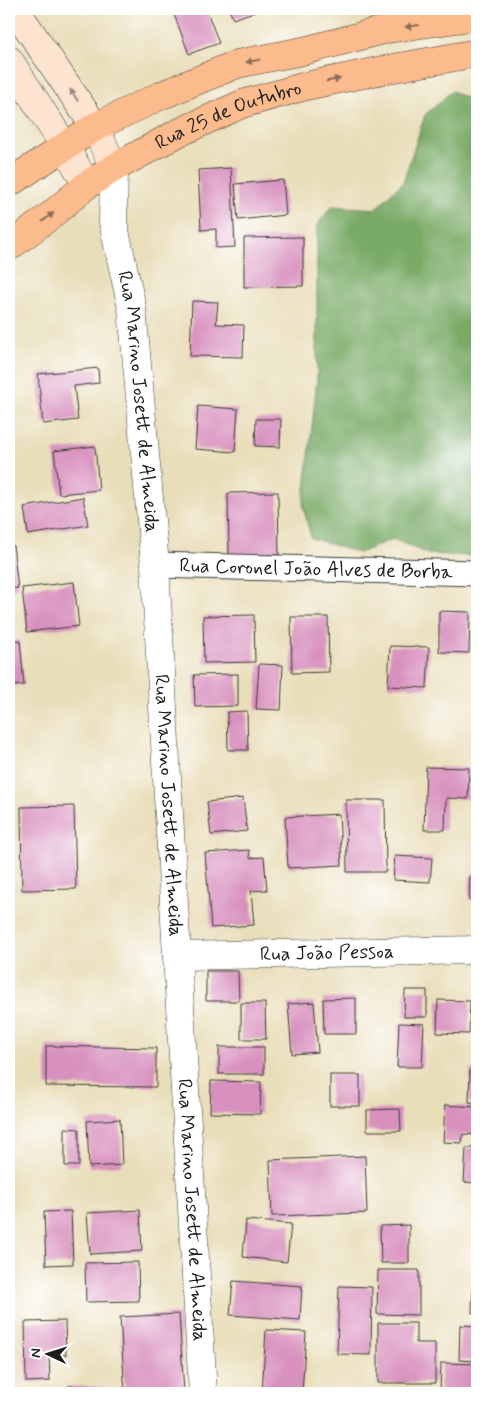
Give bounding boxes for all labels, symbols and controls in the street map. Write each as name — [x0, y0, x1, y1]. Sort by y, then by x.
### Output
one-way arrow — [403, 22, 419, 30]
one-way arrow — [245, 57, 261, 65]
street label: Rua 25 de Outubro — [150, 74, 304, 157]
one-way arrow — [325, 76, 341, 84]
one-way arrow — [69, 89, 78, 102]
one-way arrow — [41, 212, 54, 223]
street label: Rua Marino Josett de Almeida — [111, 268, 166, 534]
street label: Rua Coronel João Alves de Borba — [179, 552, 454, 586]
street label: Rua Marino Josett de Almeida — [148, 673, 189, 938]
street label: Rua João Pessoa — [260, 938, 394, 968]
street label: Rua Marino Josett de Almeida — [171, 1078, 213, 1342]
north arrow — [22, 1330, 72, 1380]
text: N — [27, 1348, 45, 1358]

